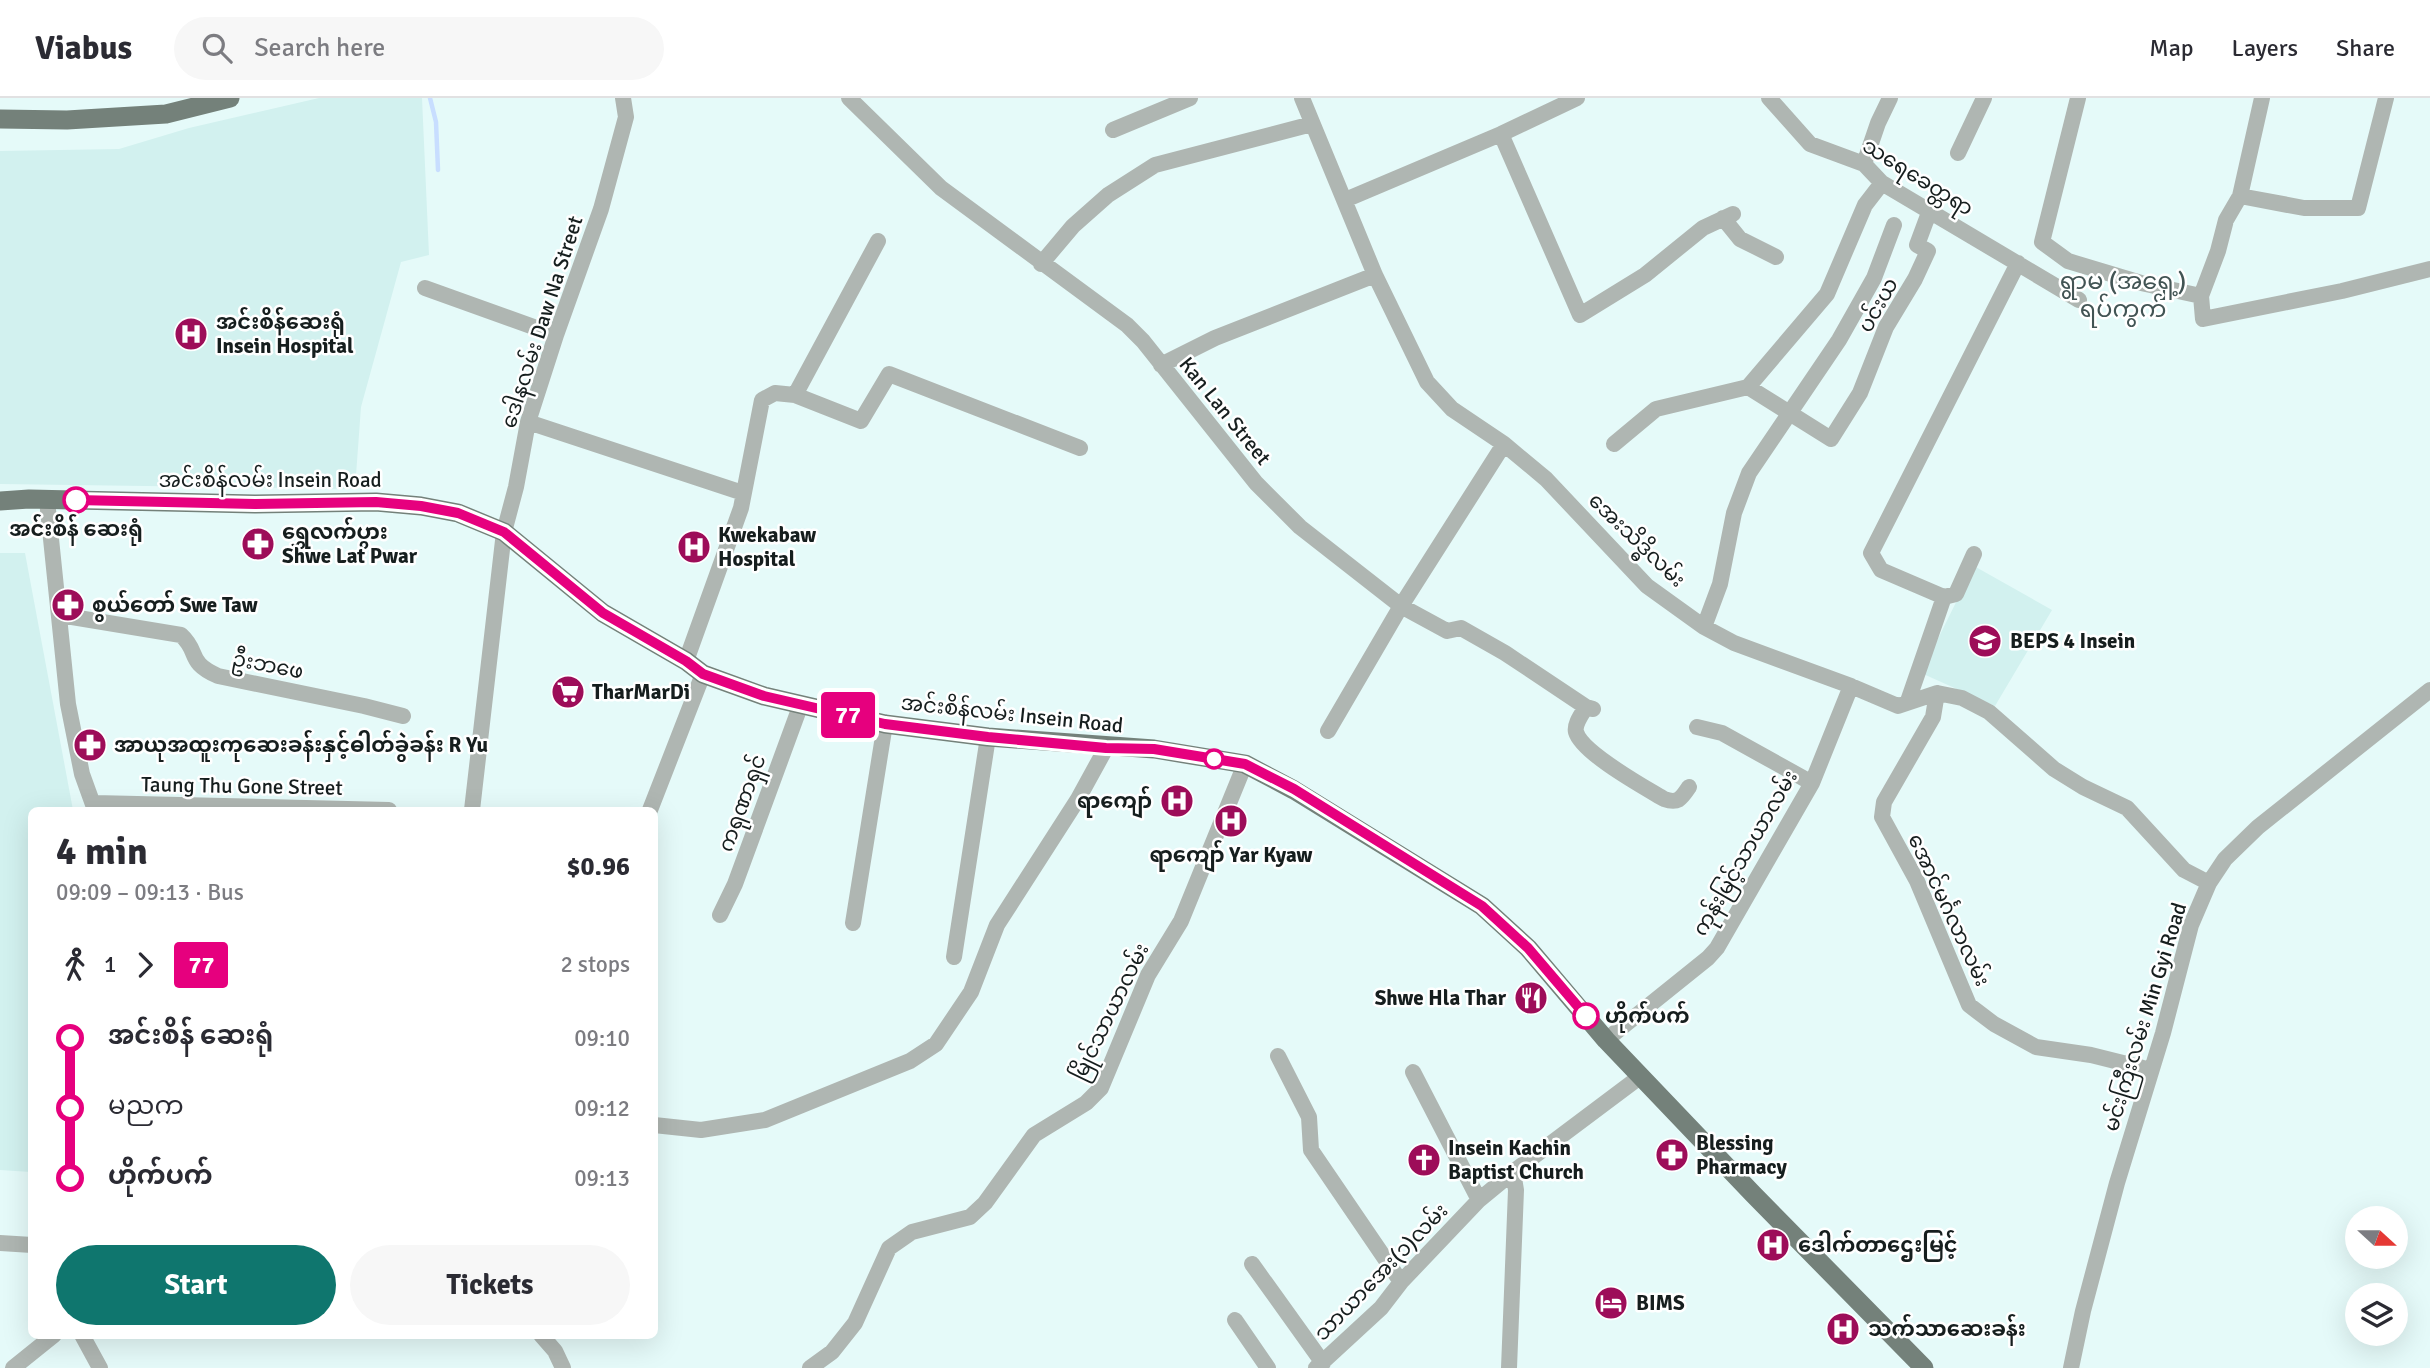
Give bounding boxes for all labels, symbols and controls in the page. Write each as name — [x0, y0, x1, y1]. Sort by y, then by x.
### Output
search box — [174, 17, 664, 80]
text: Viabus — [35, 28, 132, 69]
icon: search — [198, 29, 236, 67]
text: Search here — [254, 32, 385, 64]
text: Map — [2149, 33, 2194, 63]
text: Layers — [2232, 33, 2298, 63]
text: Share — [2336, 33, 2395, 63]
street label: သရေခေတ္တရာ — [1856, 133, 1978, 225]
street label: ဒေါနလမ်း Daw Na Street — [493, 212, 592, 433]
district label: ရွာမ (အရှေ့) ရပ်ကွက် — [2060, 266, 2186, 328]
street label: ပင်းယ — [1850, 272, 1904, 337]
place label: အင်းစိန်ဆေးရုံ Insein Hospital — [216, 306, 354, 359]
hospital icon: အင်းစိန်ဆေးရုံ Insein Hospital — [172, 315, 210, 353]
street label: Kan Lan Street — [1174, 352, 1276, 470]
street label: အင်းစိန်လမ်း Insein Road — [158, 464, 382, 497]
street label: အေးသိဒ္ဓိလမ်း — [1580, 485, 1693, 596]
marker: အင်းစိန် ဆေးရုံ — [63, 487, 89, 513]
place label: အင်းစိန် ဆေးရုံ — [9, 513, 143, 546]
place label: ရွှေလက်ပွား Shwe Lat Pwar — [282, 516, 418, 569]
place label: Kwekabaw Hospital — [718, 522, 816, 572]
pharmacy icon: ရွှေလက်ပွား Shwe Lat Pwar — [239, 525, 277, 563]
hospital icon: Kwekabaw Hospital — [675, 528, 713, 566]
pharmacy icon: စွယ်တော် Swe Taw — [49, 586, 87, 624]
place label: စွယ်တော် Swe Taw — [92, 589, 258, 622]
school or university icon: BEPS 4 Insein — [1966, 622, 2004, 660]
place label: BEPS 4 Insein — [2010, 628, 2135, 654]
street label: ဦးဘဖေ — [229, 643, 306, 689]
supermarket icon: TharMarDi — [549, 673, 587, 711]
place label: TharMarDi — [592, 679, 690, 705]
street label: အင်းစိန်လမ်း Insein Road — [899, 686, 1125, 743]
line badge: 77 — [816, 692, 880, 738]
text: 77 — [835, 700, 861, 730]
pharmacy icon: အာယုအထူးကုဆေးခန်းနှင့်ဓါတ်ခွဲခန်း R Yu — [71, 726, 109, 764]
place label: အာယုအထူးကုဆေးခန်းနှင့်ဓါတ်ခွဲခန်း R Yu — [114, 729, 488, 762]
unlabelled marker — [1204, 749, 1224, 769]
street label: ကရုဏာရှင် — [710, 750, 775, 857]
street label: ကုန်းမြင့်သာယာလမ်း — [1684, 764, 1806, 942]
street label: Taung Thu Gone Street — [141, 771, 343, 801]
hospital icon: ရာကျော် — [1158, 782, 1196, 820]
place label: ရာကျော် — [1077, 785, 1152, 819]
hospital icon: ရာကျော် Yar Kyaw — [1212, 802, 1250, 840]
text: 4 min — [56, 828, 148, 875]
street label: အောင်မင်္ဂလာလမ်း — [1902, 828, 1998, 990]
place label: ရာကျော် Yar Kyaw — [1150, 839, 1313, 873]
text: $0.96 — [566, 851, 630, 883]
text: 09:09 – 09:13 · Bus — [56, 878, 244, 907]
street label: မင်းကြီးလမ်း Min Gyi Road — [2095, 899, 2196, 1136]
street label: မြိုင်သာယာလမ်း — [1063, 938, 1158, 1087]
icon: walk — [56, 946, 94, 984]
icon: forward — [126, 946, 164, 984]
text: 1 — [104, 950, 116, 979]
text: 77 — [188, 950, 214, 980]
text: 2 stops — [560, 950, 630, 979]
restaurant icon: Shwe Hla Thar — [1512, 979, 1550, 1017]
place label: Shwe Hla Thar — [1375, 985, 1507, 1011]
place label: ဟိုက်ပက် — [1605, 1000, 1690, 1033]
marker: ဟိုက်ပက် — [1573, 1003, 1599, 1029]
text: အင်းစိန် ဆေးရုံ — [108, 1020, 273, 1052]
text: 09:10 — [574, 1024, 630, 1053]
text: မညက — [108, 1090, 184, 1122]
text: 09:12 — [574, 1094, 630, 1123]
place label: Blessing Pharmacy — [1696, 1130, 1787, 1180]
place label: Insein Kachin Baptist Church — [1448, 1135, 1584, 1185]
pharmacy icon: Blessing Pharmacy — [1653, 1136, 1691, 1174]
church icon: Insein Kachin Baptist Church — [1405, 1141, 1443, 1179]
text: ဟိုက်ပက် — [108, 1160, 213, 1192]
text: 09:13 — [574, 1164, 630, 1193]
street label: သာယာအေး(၁)လမ်း — [1307, 1196, 1453, 1346]
north arrow — [2345, 1206, 2408, 1269]
map controls — [2345, 1206, 2408, 1346]
hospital icon: ဒေါက်တာဌေးမြင့် — [1754, 1226, 1792, 1264]
place label: ဒေါက်တာဌေးမြင့် — [1798, 1229, 1958, 1262]
button: Start — [56, 1245, 336, 1325]
button: Tickets — [350, 1245, 630, 1325]
button: layers — [2345, 1283, 2408, 1346]
hotel icon: BIMS — [1592, 1284, 1630, 1322]
place label: BIMS — [1636, 1290, 1685, 1316]
hospital icon: သက်သာဆေးခန်း — [1824, 1310, 1862, 1348]
place label: သက်သာဆေးခန်း — [1868, 1313, 2026, 1346]

